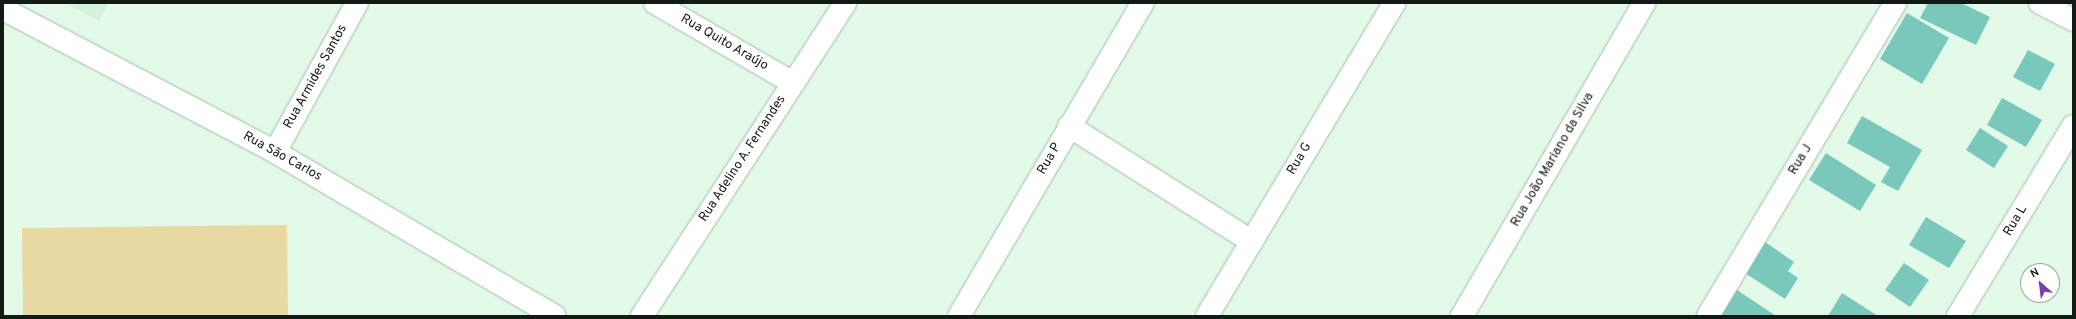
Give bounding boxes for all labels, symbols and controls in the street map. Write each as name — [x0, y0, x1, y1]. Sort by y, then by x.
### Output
street label: Rua Quito Araújo — [677, 11, 771, 75]
street label: Rua Armides Santos — [281, 22, 351, 132]
street label: Rua João Mariano da Silva — [1508, 90, 1598, 230]
street label: Rua Adelino A. Fernandes — [696, 92, 790, 226]
street label: Rua São Carlos — [240, 129, 324, 185]
street label: Rua P — [1035, 140, 1065, 178]
street label: Rua G — [1284, 140, 1316, 178]
street label: Rua J — [1786, 142, 1816, 178]
street label: Rua L — [2001, 203, 2031, 239]
north arrow — [2020, 263, 2060, 303]
text: N — [2028, 265, 2042, 281]

